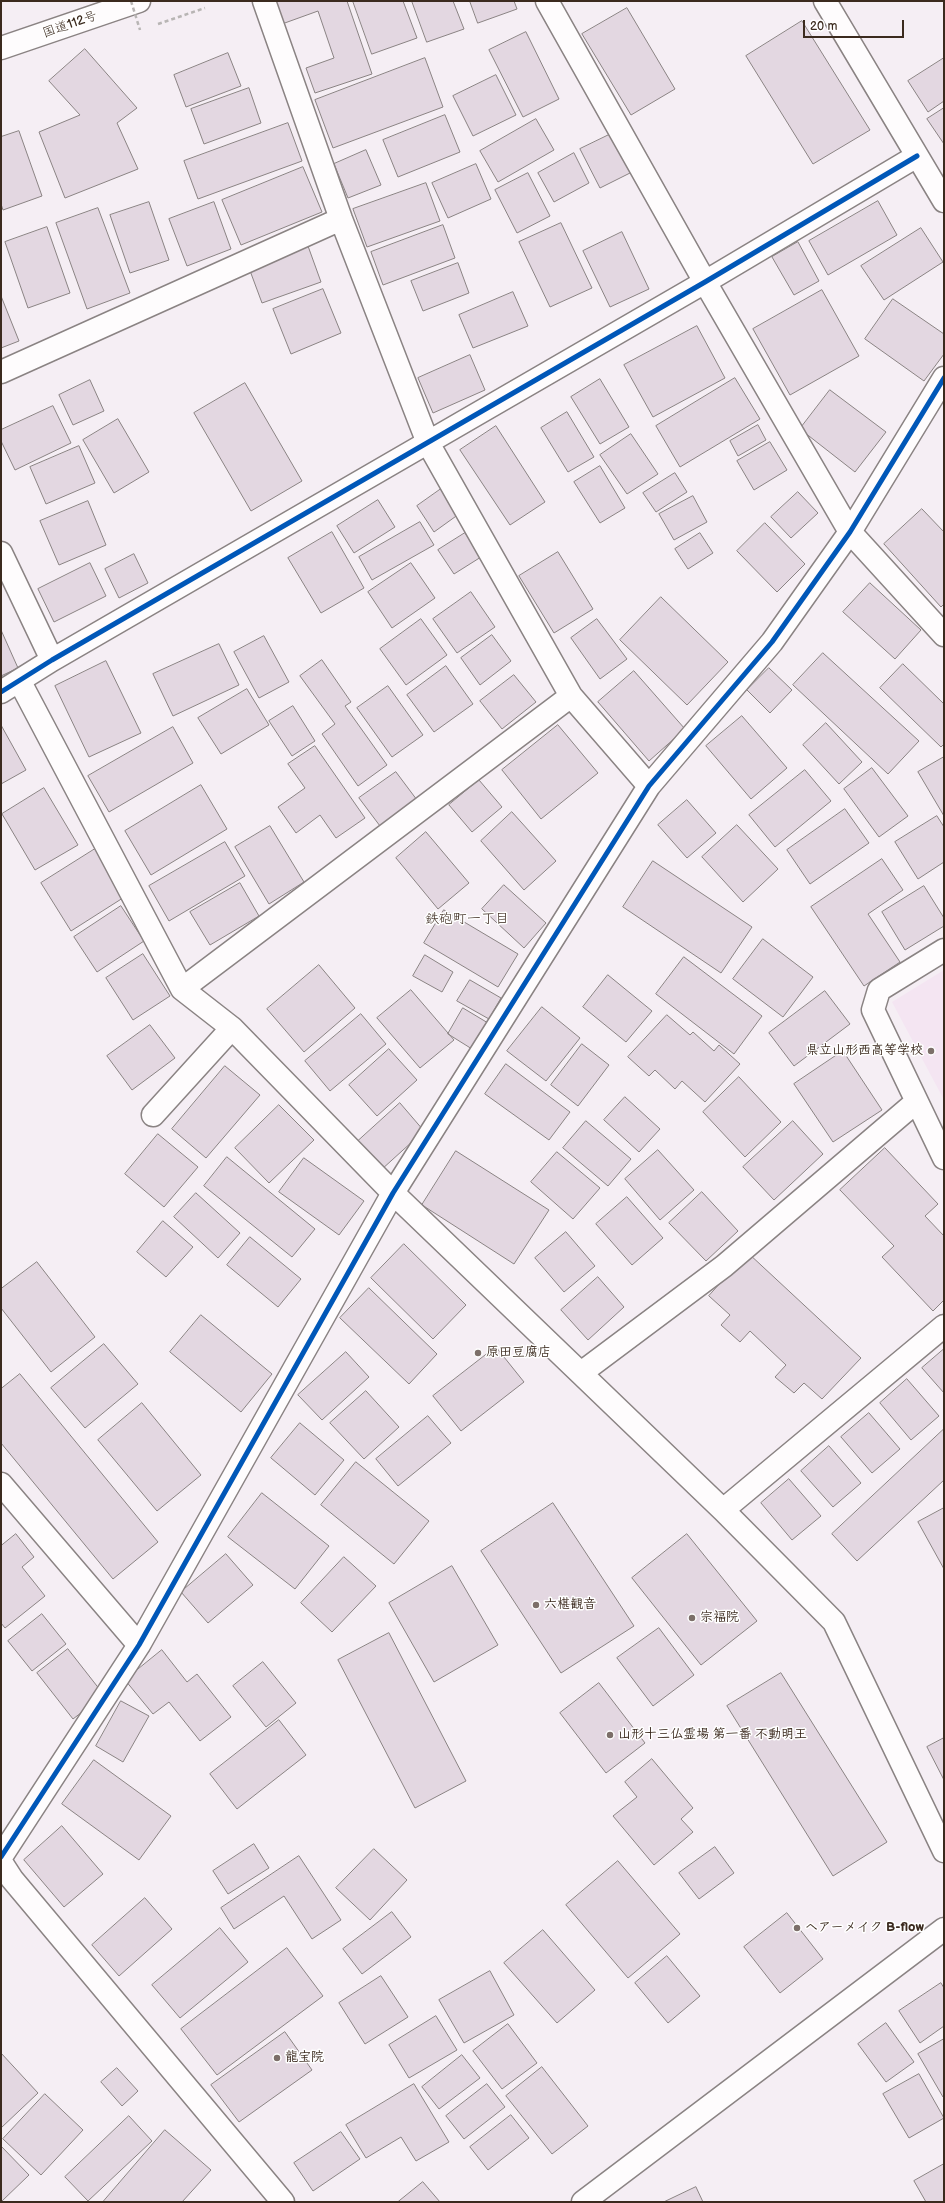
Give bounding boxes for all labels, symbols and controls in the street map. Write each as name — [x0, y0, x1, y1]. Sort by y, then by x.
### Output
street label: 国道112号 — [41, 8, 99, 42]
scale bar — [805, 12, 906, 38]
text: 20 m — [810, 19, 837, 34]
district label: 鉄砲町一丁目 — [425, 911, 509, 927]
place label: 県立山形西高等学校 — [806, 1043, 923, 1059]
marker: 県立山形西高等学校 — [926, 1046, 936, 1056]
place label: 原田豆腐店 — [486, 1345, 551, 1361]
marker: 原田豆腐店 — [473, 1348, 483, 1358]
place label: 六椹観音 — [544, 1597, 596, 1613]
marker: 六椹観音 — [531, 1600, 541, 1610]
place label: 宗福院 — [700, 1610, 739, 1626]
marker: 宗福院 — [687, 1613, 697, 1623]
place label: 山形十三仏霊場 第一番 不動明王 — [618, 1727, 807, 1743]
marker: 山形十三仏霊場 第一番 不動明王 — [605, 1730, 615, 1740]
place label: ヘアーメイク B-flow — [805, 1920, 924, 1936]
marker: ヘアーメイク B-flow — [792, 1923, 802, 1933]
place label: 龍宝院 — [285, 2050, 324, 2066]
marker: 龍宝院 — [272, 2053, 282, 2063]

